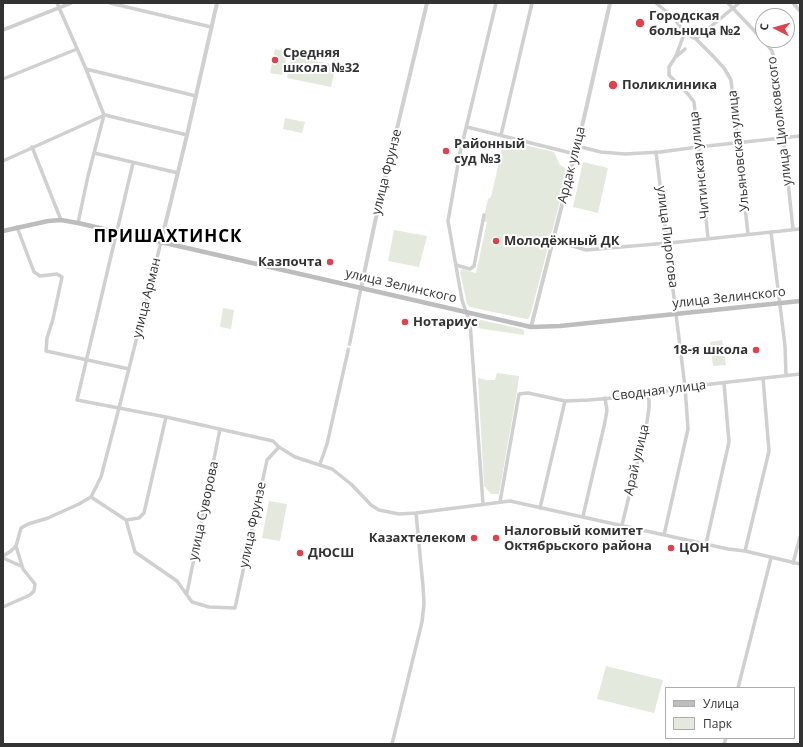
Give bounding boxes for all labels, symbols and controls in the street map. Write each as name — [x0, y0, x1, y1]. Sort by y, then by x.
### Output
place label: Городская больница №2 — [649, 8, 740, 39]
north arrow — [755, 8, 795, 48]
marker: Городская больница №2 — [634, 17, 646, 29]
text: С — [756, 23, 771, 31]
place label: Средняя школа №32 — [283, 45, 360, 76]
marker: Средняя школа №32 — [270, 55, 280, 65]
street label: улица Циолковского — [764, 55, 796, 187]
place label: Поликлиника — [622, 77, 717, 93]
marker: Поликлиника — [607, 79, 619, 91]
street label: Ульяновская улица — [725, 89, 753, 213]
street label: Читинская улица — [687, 110, 713, 220]
street label: Ардак улица — [555, 125, 589, 205]
street label: улица Фрунзе — [369, 128, 405, 216]
place label: Районный суд №3 — [454, 136, 525, 167]
marker: Районный суд №3 — [441, 146, 451, 156]
street label: улица Пирогова — [653, 185, 681, 289]
district label: ПРИШАХТИНСК — [94, 227, 242, 247]
place label: Молодёжный ДК — [504, 233, 619, 249]
marker: Молодёжный ДК — [491, 236, 501, 246]
place label: Казпочта — [258, 254, 322, 270]
street label: улица Арман — [129, 256, 165, 340]
marker: Казпочта — [325, 257, 335, 267]
street label: улица Зелинского — [344, 266, 458, 306]
street label: улица Зелинского — [672, 284, 786, 312]
place label: Нотариус — [413, 314, 478, 330]
marker: Нотариус — [400, 317, 410, 327]
place label: 18-я школа — [673, 342, 748, 358]
marker: 18-я школа — [751, 345, 761, 355]
street label: Сводная улица — [611, 377, 707, 405]
street label: Арай улица — [621, 423, 653, 497]
street label: улица Суворова — [186, 460, 222, 562]
street label: улица Фрунзе — [236, 481, 270, 569]
place label: Налоговый комитет Октябрьского района — [504, 523, 652, 554]
place label: Казахтелеком — [369, 530, 466, 546]
marker: Казахтелеком — [469, 533, 479, 543]
marker: Налоговый комитет Октябрьского района — [491, 533, 501, 543]
place label: ЦОН — [679, 540, 709, 556]
marker: ЦОН — [666, 543, 676, 553]
place label: ДЮСШ — [308, 545, 354, 561]
marker: ДЮСШ — [295, 548, 305, 558]
legend — [665, 687, 795, 739]
text: Улица — [703, 695, 739, 712]
text: Парк — [703, 715, 732, 732]

